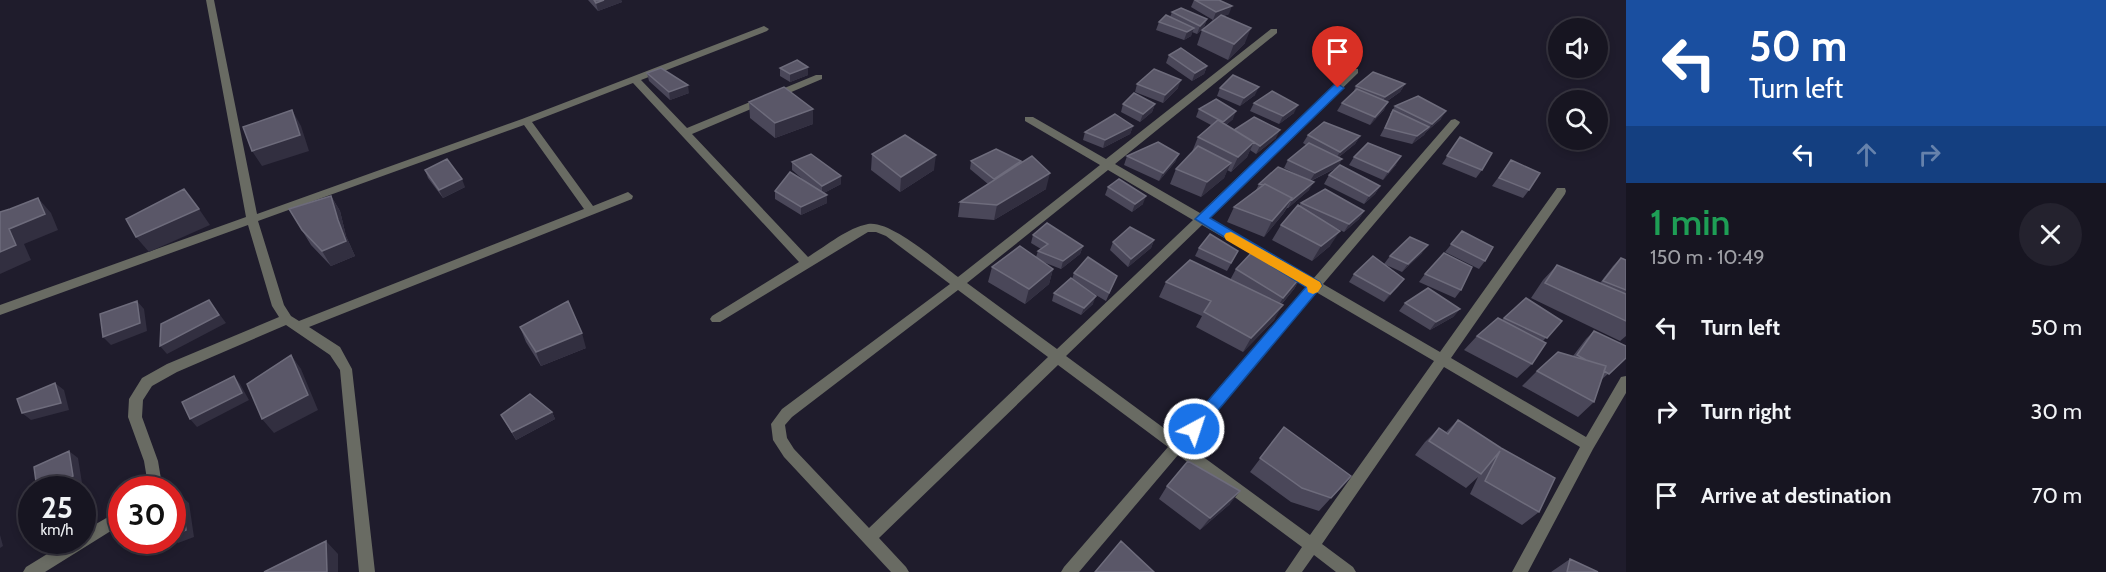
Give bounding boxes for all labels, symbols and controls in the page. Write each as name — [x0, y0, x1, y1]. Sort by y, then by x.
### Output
map controls — [1548, 18, 1608, 150]
button: sound — [1548, 18, 1608, 78]
text: 50 m — [1749, 20, 1847, 72]
icon: left — [1650, 24, 1728, 102]
pin — [1312, 26, 1363, 88]
icon: arrive — [1321, 35, 1354, 68]
text: Turn left — [1749, 72, 1843, 105]
button: search — [1548, 90, 1608, 150]
icon: left — [1787, 138, 1820, 171]
icon: ahead — [1850, 138, 1883, 171]
icon: right — [1913, 138, 1946, 171]
text: 1 min — [1650, 200, 1730, 244]
button: close — [2019, 203, 2082, 266]
text: 150 m · 10:49 — [1650, 245, 1765, 269]
icon: left — [1650, 311, 1683, 344]
text: Turn left — [1701, 314, 1780, 341]
text: 50 m — [2030, 314, 2082, 341]
icon: right — [1650, 395, 1683, 428]
position arrow — [1162, 397, 1226, 461]
text: Turn right — [1701, 398, 1791, 425]
text: 30 m — [2030, 398, 2082, 425]
speed limit sign: 30 — [108, 476, 186, 554]
icon: arrive — [1650, 479, 1683, 512]
text: Arrive at destination — [1701, 482, 1891, 509]
text: 70 m — [2032, 482, 2082, 509]
text: 25 — [41, 489, 73, 526]
text: km/h — [41, 521, 73, 539]

